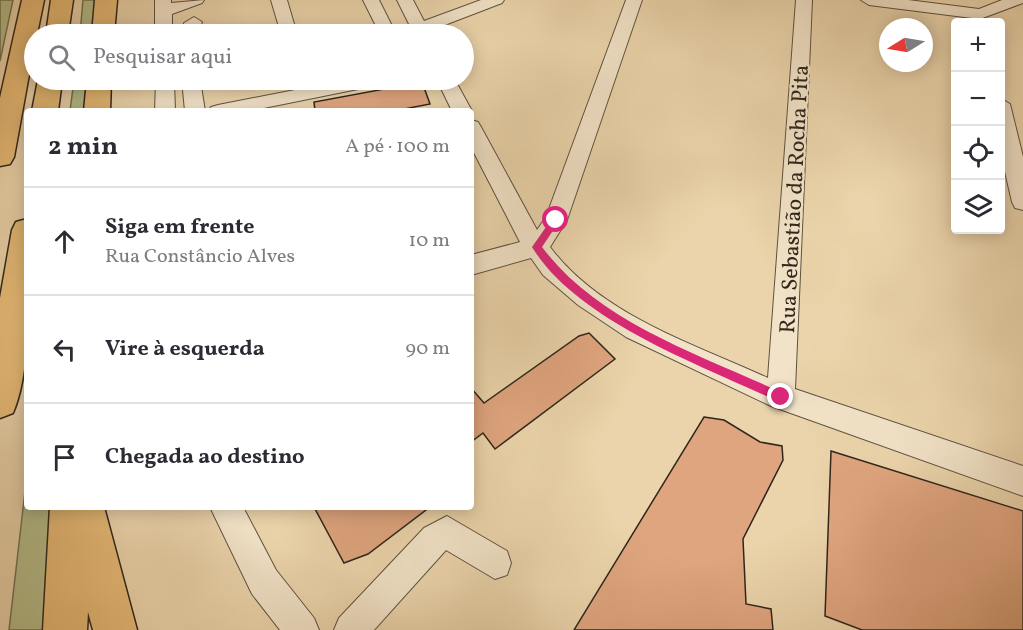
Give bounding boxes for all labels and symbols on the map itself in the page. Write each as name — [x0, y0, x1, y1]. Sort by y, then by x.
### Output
north arrow — [879, 18, 933, 72]
street label: Rua Sebastião da Rocha Pita — [773, 64, 818, 334]
route start — [542, 206, 568, 232]
route end — [767, 383, 793, 409]

